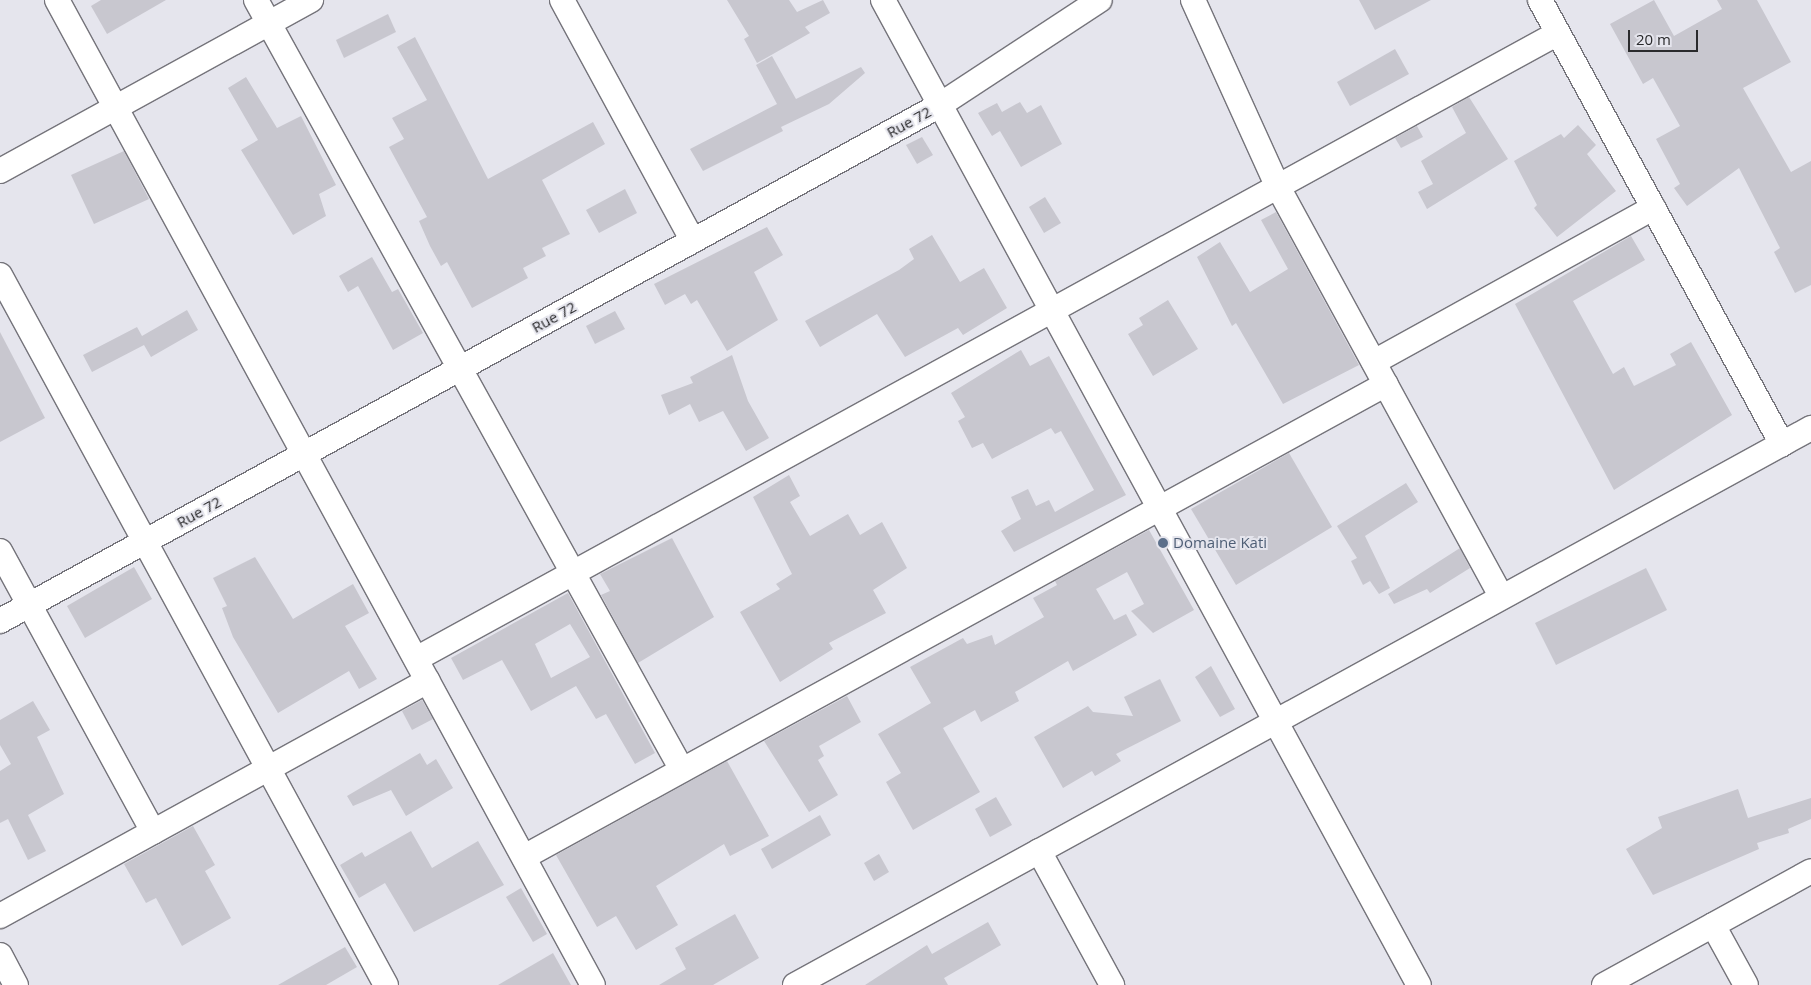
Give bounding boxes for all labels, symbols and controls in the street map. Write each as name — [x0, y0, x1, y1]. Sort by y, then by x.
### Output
scale bar — [1631, 20, 1701, 52]
text: 20 m — [1636, 29, 1671, 49]
street label: Rue 72 — [884, 103, 934, 141]
street label: Rue 72 — [529, 298, 579, 336]
street label: Rue 72 — [174, 493, 224, 531]
place label: Domaine Kati — [1173, 534, 1267, 552]
marker: Domaine Kati — [1157, 537, 1169, 549]

